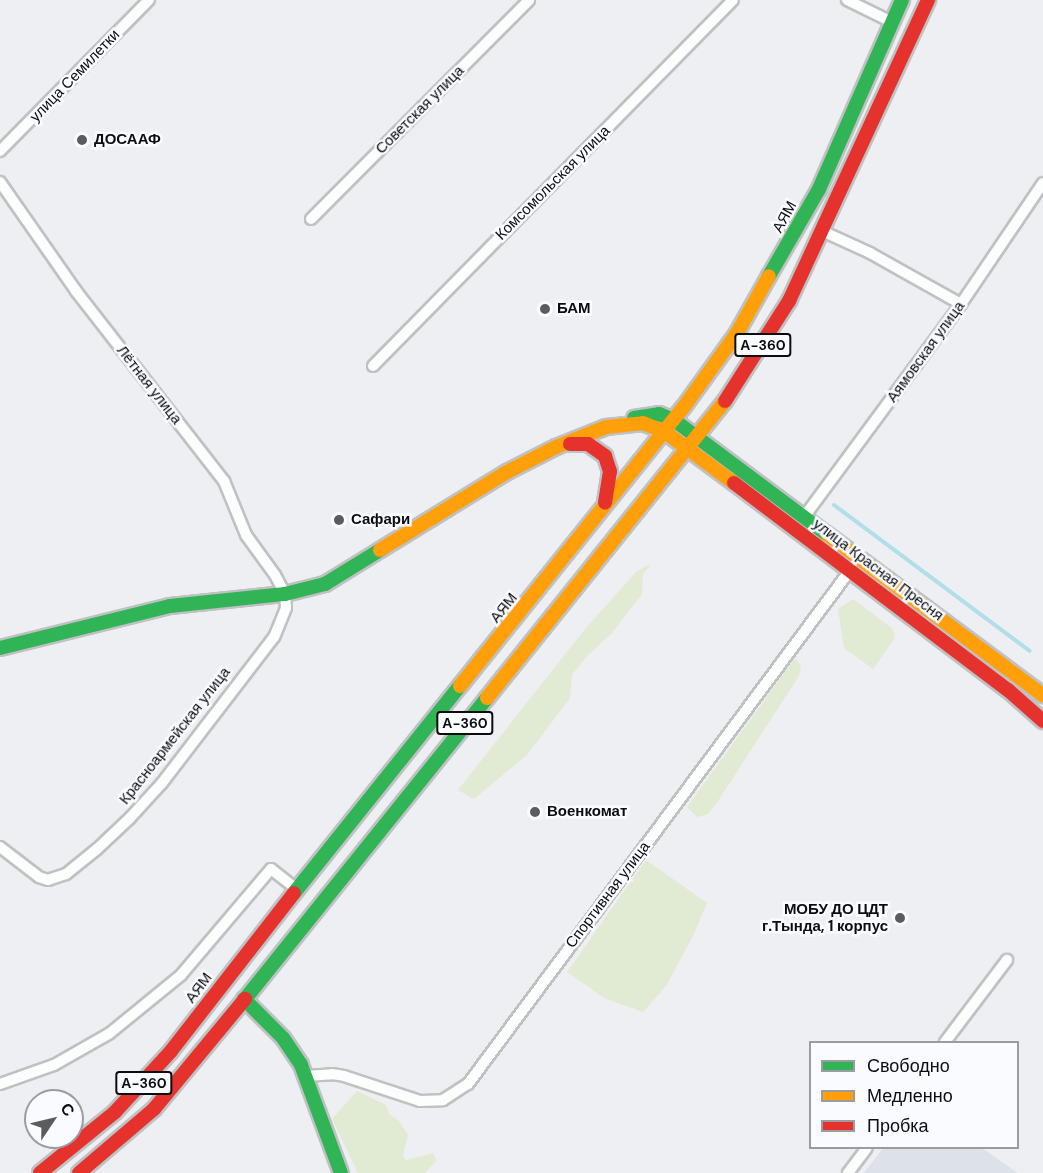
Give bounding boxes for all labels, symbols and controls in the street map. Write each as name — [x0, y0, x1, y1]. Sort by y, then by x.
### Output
street label: улица Семилетки — [26, 26, 124, 126]
street label: Советская улица — [372, 62, 468, 158]
street label: Комсомольская улица — [492, 122, 614, 244]
place label: ДОСААФ — [94, 131, 161, 149]
marker: ДОСААФ — [75, 133, 89, 147]
street label: АЯМ — [769, 198, 801, 236]
street label: Аямовская улица — [883, 298, 969, 406]
place label: БАМ — [557, 300, 591, 318]
marker: БАМ — [538, 302, 552, 316]
road number: А-360 — [733, 334, 793, 356]
street label: Лётная улица — [113, 342, 185, 428]
place label: Сафари — [351, 511, 410, 529]
marker: Сафари — [332, 513, 346, 527]
street label: улица Красная Пресня — [809, 515, 947, 625]
street label: АЯМ — [487, 589, 521, 627]
street label: Красноармейская улица — [116, 664, 234, 808]
road number: А-360 — [435, 712, 495, 734]
place label: Военкомат — [547, 803, 627, 821]
marker: Военкомат — [528, 805, 542, 819]
street label: Спортивная улица — [562, 838, 654, 952]
place label: МОБУ ДО ЦДТ г.Тында, 1 корпус — [762, 900, 888, 935]
marker: МОБУ ДО ЦДТ г.Тында, 1 корпус — [893, 911, 907, 925]
street label: АЯМ — [182, 969, 216, 1007]
legend — [809, 1041, 1019, 1149]
text: Свободно — [867, 1054, 950, 1078]
road number: А-360 — [114, 1072, 174, 1094]
text: Медленно — [867, 1084, 953, 1108]
north arrow — [24, 1089, 84, 1149]
text: С — [56, 1099, 79, 1120]
text: Пробка — [867, 1114, 929, 1138]

